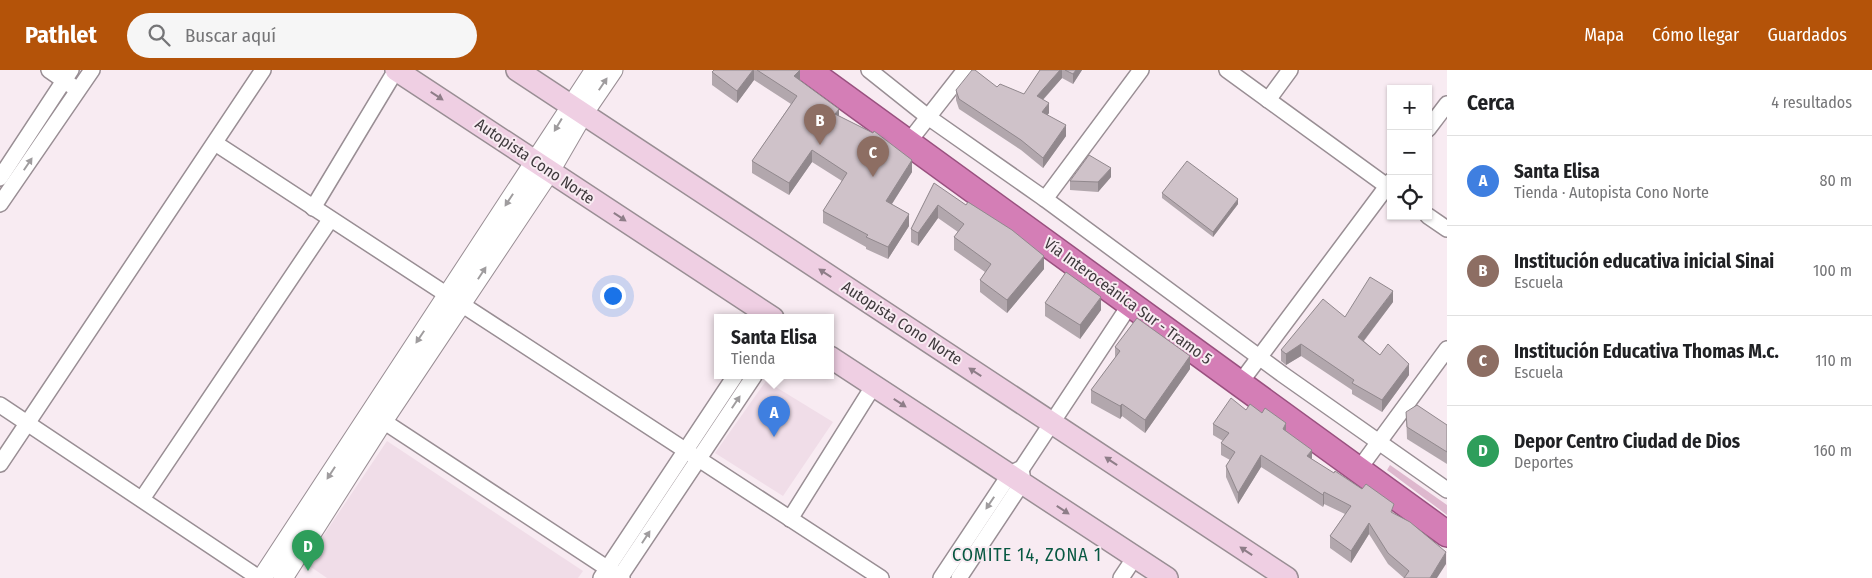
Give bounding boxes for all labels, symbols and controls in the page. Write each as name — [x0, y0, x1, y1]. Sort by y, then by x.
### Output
search box — [127, 13, 477, 58]
text: Pathlet — [25, 21, 97, 49]
icon: search — [145, 21, 173, 49]
text: Buscar aquí — [185, 24, 276, 47]
text: Mapa — [1584, 24, 1624, 46]
text: Cómo llegar — [1652, 24, 1739, 46]
text: Guardados — [1767, 24, 1847, 46]
one-way arrow — [598, 78, 608, 91]
map controls — [1387, 85, 1432, 220]
button: + — [1387, 85, 1432, 130]
text: Cerca — [1467, 90, 1515, 116]
one-way arrow — [431, 92, 444, 101]
text: 4 resultados — [1771, 93, 1852, 112]
pin: B — [804, 104, 836, 145]
street label: Autopista Cono Norte — [472, 114, 598, 208]
one-way arrow — [554, 119, 563, 132]
button: − — [1387, 130, 1432, 175]
pin: C — [857, 136, 889, 177]
one-way arrow — [23, 157, 33, 171]
text: Santa Elisa — [1514, 160, 1600, 183]
text: A — [1479, 171, 1487, 190]
text: 80 m — [1820, 171, 1852, 190]
button: locate — [1387, 175, 1432, 220]
text: Tienda · Autopista Cono Norte — [1514, 183, 1709, 202]
one-way arrow — [504, 194, 513, 207]
one-way arrow — [613, 212, 627, 222]
street label: Vía Interoceánica Sur - Tramo 5 — [1040, 234, 1216, 368]
text: Institución educativa inicial Sinai — [1514, 250, 1774, 273]
text: B — [1479, 261, 1487, 280]
text: 100 m — [1813, 261, 1852, 280]
one-way arrow — [477, 266, 486, 280]
one-way arrow — [818, 268, 832, 277]
text: Escuela — [1514, 273, 1563, 292]
street label: Autopista Cono Norte — [838, 277, 966, 369]
your location — [600, 283, 626, 309]
popup — [714, 314, 834, 379]
text: Santa Elisa — [731, 326, 817, 349]
one-way arrow — [416, 330, 425, 343]
text: Institución Educativa Thomas M.c. — [1514, 340, 1779, 363]
text: Tienda — [731, 349, 775, 368]
text: C — [1479, 351, 1487, 370]
text: 110 m — [1815, 351, 1852, 370]
text: Escuela — [1514, 363, 1563, 382]
one-way arrow — [969, 367, 982, 376]
one-way arrow — [731, 395, 741, 409]
pin: A — [758, 396, 790, 437]
one-way arrow — [894, 398, 907, 407]
text: Depor Centro Ciudad de Dios — [1514, 430, 1740, 453]
text: D — [1478, 441, 1488, 460]
text: 160 m — [1813, 441, 1852, 460]
text: Deportes — [1514, 453, 1573, 472]
one-way arrow — [1104, 456, 1118, 466]
one-way arrow — [326, 466, 336, 479]
one-way arrow — [985, 496, 995, 510]
one-way arrow — [1056, 505, 1070, 515]
pin: D — [292, 530, 324, 571]
one-way arrow — [641, 531, 651, 544]
district label: COMITE 14, ZONA 1 — [952, 544, 1102, 566]
one-way arrow — [1240, 546, 1253, 556]

